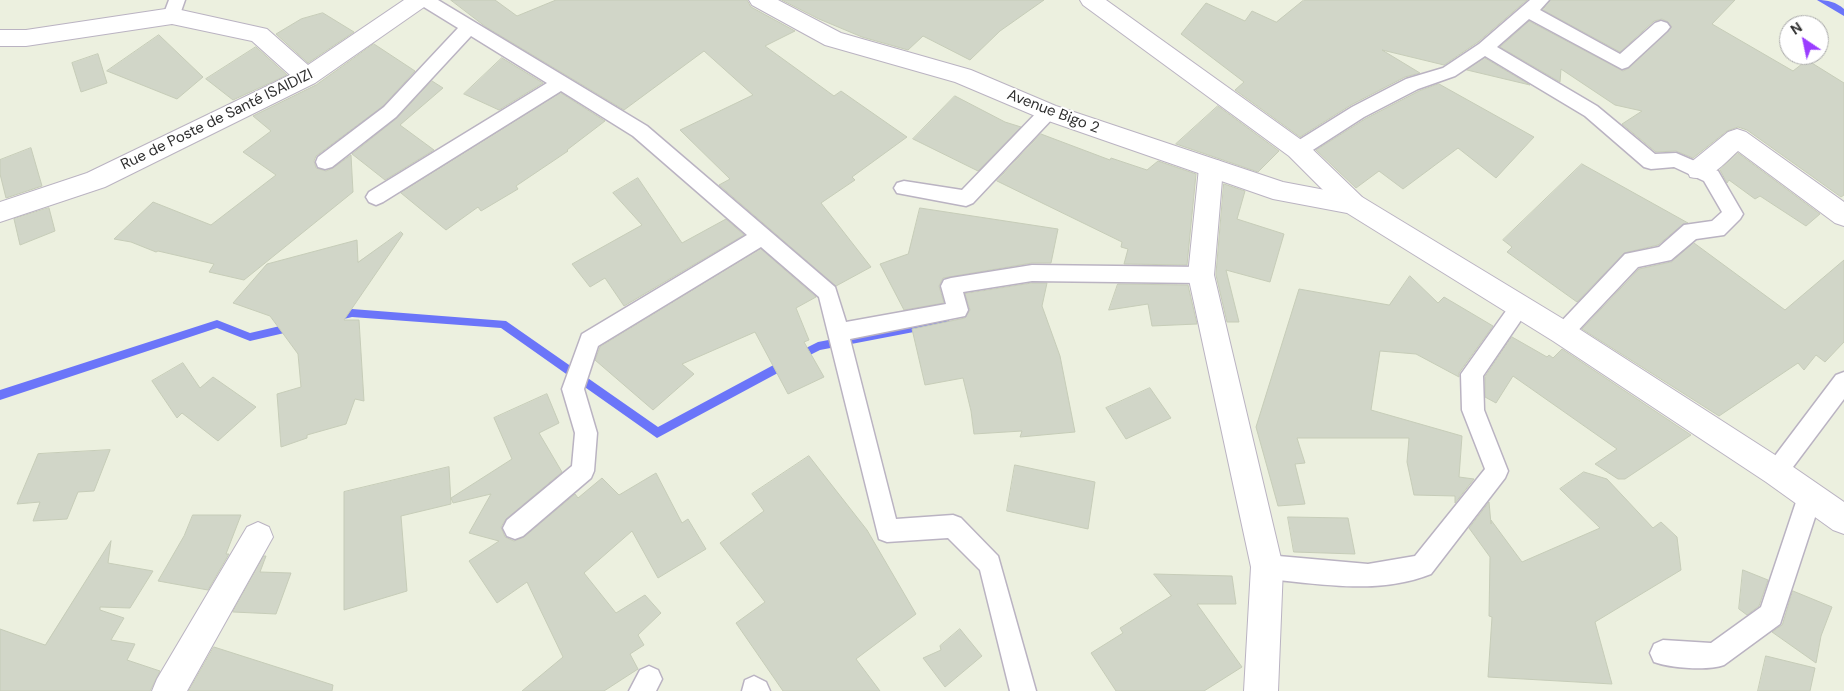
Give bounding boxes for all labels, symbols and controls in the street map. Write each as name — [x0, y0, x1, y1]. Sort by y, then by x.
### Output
north arrow — [1779, 15, 1829, 65]
text: N — [1787, 18, 1805, 39]
street label: Rue de Poste de Santé ISAIDIZI — [118, 66, 316, 174]
street label: Avenue Bigo 2 — [1004, 86, 1102, 138]

